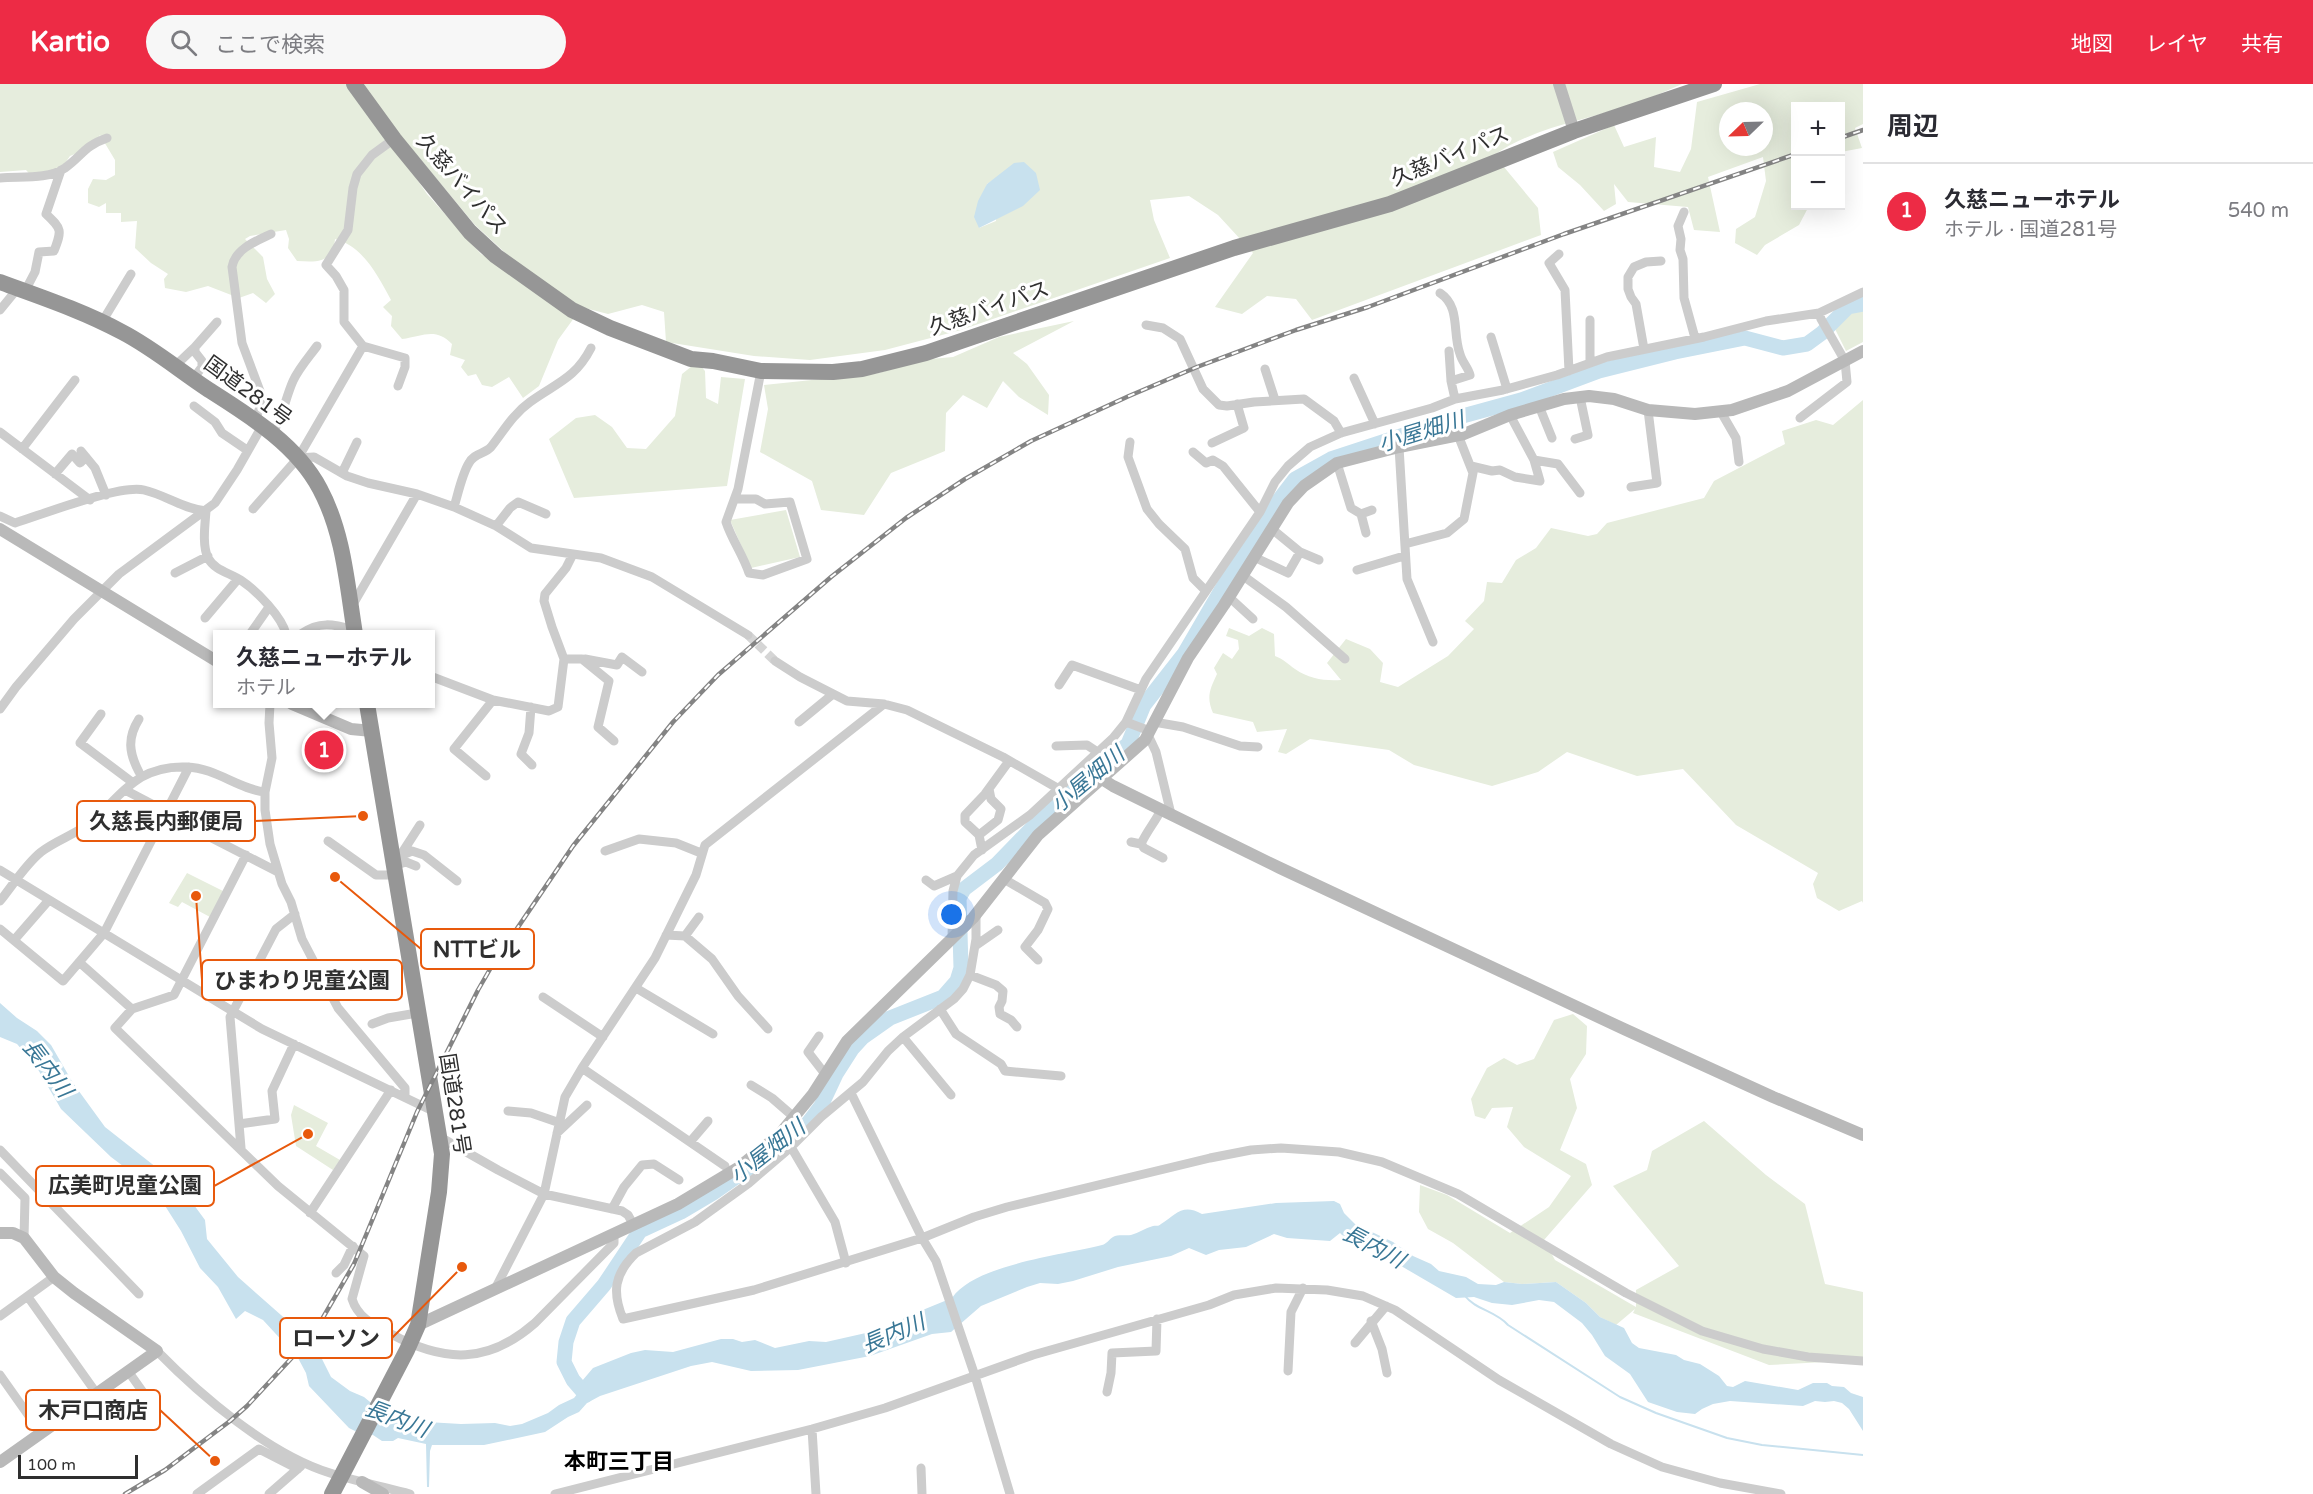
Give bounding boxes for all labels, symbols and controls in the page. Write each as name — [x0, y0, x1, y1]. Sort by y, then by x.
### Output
search box — [146, 15, 566, 69]
text: Kartio — [30, 25, 110, 59]
icon: search — [167, 26, 200, 59]
text: ここで検索 — [215, 32, 325, 58]
text: 地図 — [2071, 32, 2113, 57]
text: レイヤ — [2146, 32, 2208, 57]
text: 共有 — [2241, 32, 2283, 57]
north arrow — [1719, 102, 1773, 156]
map controls — [1791, 102, 1845, 210]
button: + — [1791, 102, 1845, 156]
text: 周辺 — [1887, 111, 1939, 142]
street label: 久慈バイパス — [1387, 121, 1513, 192]
street label: 久慈バイパス — [411, 129, 512, 240]
button: − — [1791, 156, 1845, 210]
text: 久慈ニューホテル — [1944, 187, 2120, 213]
text: 1 — [1900, 199, 1913, 223]
text: 540 m — [2228, 199, 2289, 223]
text: ホテル · 国道281号 — [1944, 218, 2117, 242]
street label: 久慈バイパス — [926, 276, 1053, 341]
street label: 国道281号 — [199, 351, 297, 432]
water label: 小屋畑川 — [1375, 406, 1469, 457]
popup — [213, 630, 435, 708]
text: 久慈ニューホテル — [236, 645, 412, 671]
text: ホテル — [236, 676, 296, 700]
pin: 1 — [304, 728, 344, 772]
water label: 小屋畑川 — [1046, 740, 1131, 818]
callout: 久慈長内郵便局 — [77, 801, 255, 841]
text: 久慈長内郵便局 — [89, 809, 243, 835]
your location — [937, 900, 966, 929]
callout: NTTビル — [421, 929, 534, 969]
text: NTTビル — [433, 937, 521, 963]
callout: ひまわり児童公園 — [202, 960, 402, 1000]
text: ひまわり児童公園 — [214, 968, 390, 994]
water label: 長内川 — [17, 1034, 79, 1104]
street label: 国道281号 — [434, 1051, 475, 1157]
water label: 小屋畑川 — [725, 1113, 812, 1189]
callout: 広美町児童公園 — [36, 1166, 214, 1206]
text: 広美町児童公園 — [48, 1173, 202, 1199]
water label: 長内川 — [1338, 1220, 1411, 1275]
water label: 長内川 — [858, 1308, 931, 1359]
callout: ローソン — [280, 1318, 392, 1358]
text: ローソン — [292, 1326, 380, 1352]
callout: 木戸口商店 — [26, 1390, 160, 1430]
water label: 長内川 — [361, 1395, 434, 1444]
text: 木戸口商店 — [38, 1398, 148, 1424]
district label: 本町三丁目 — [564, 1449, 674, 1475]
scale bar — [18, 1452, 138, 1480]
text: 100 m — [27, 1455, 76, 1475]

